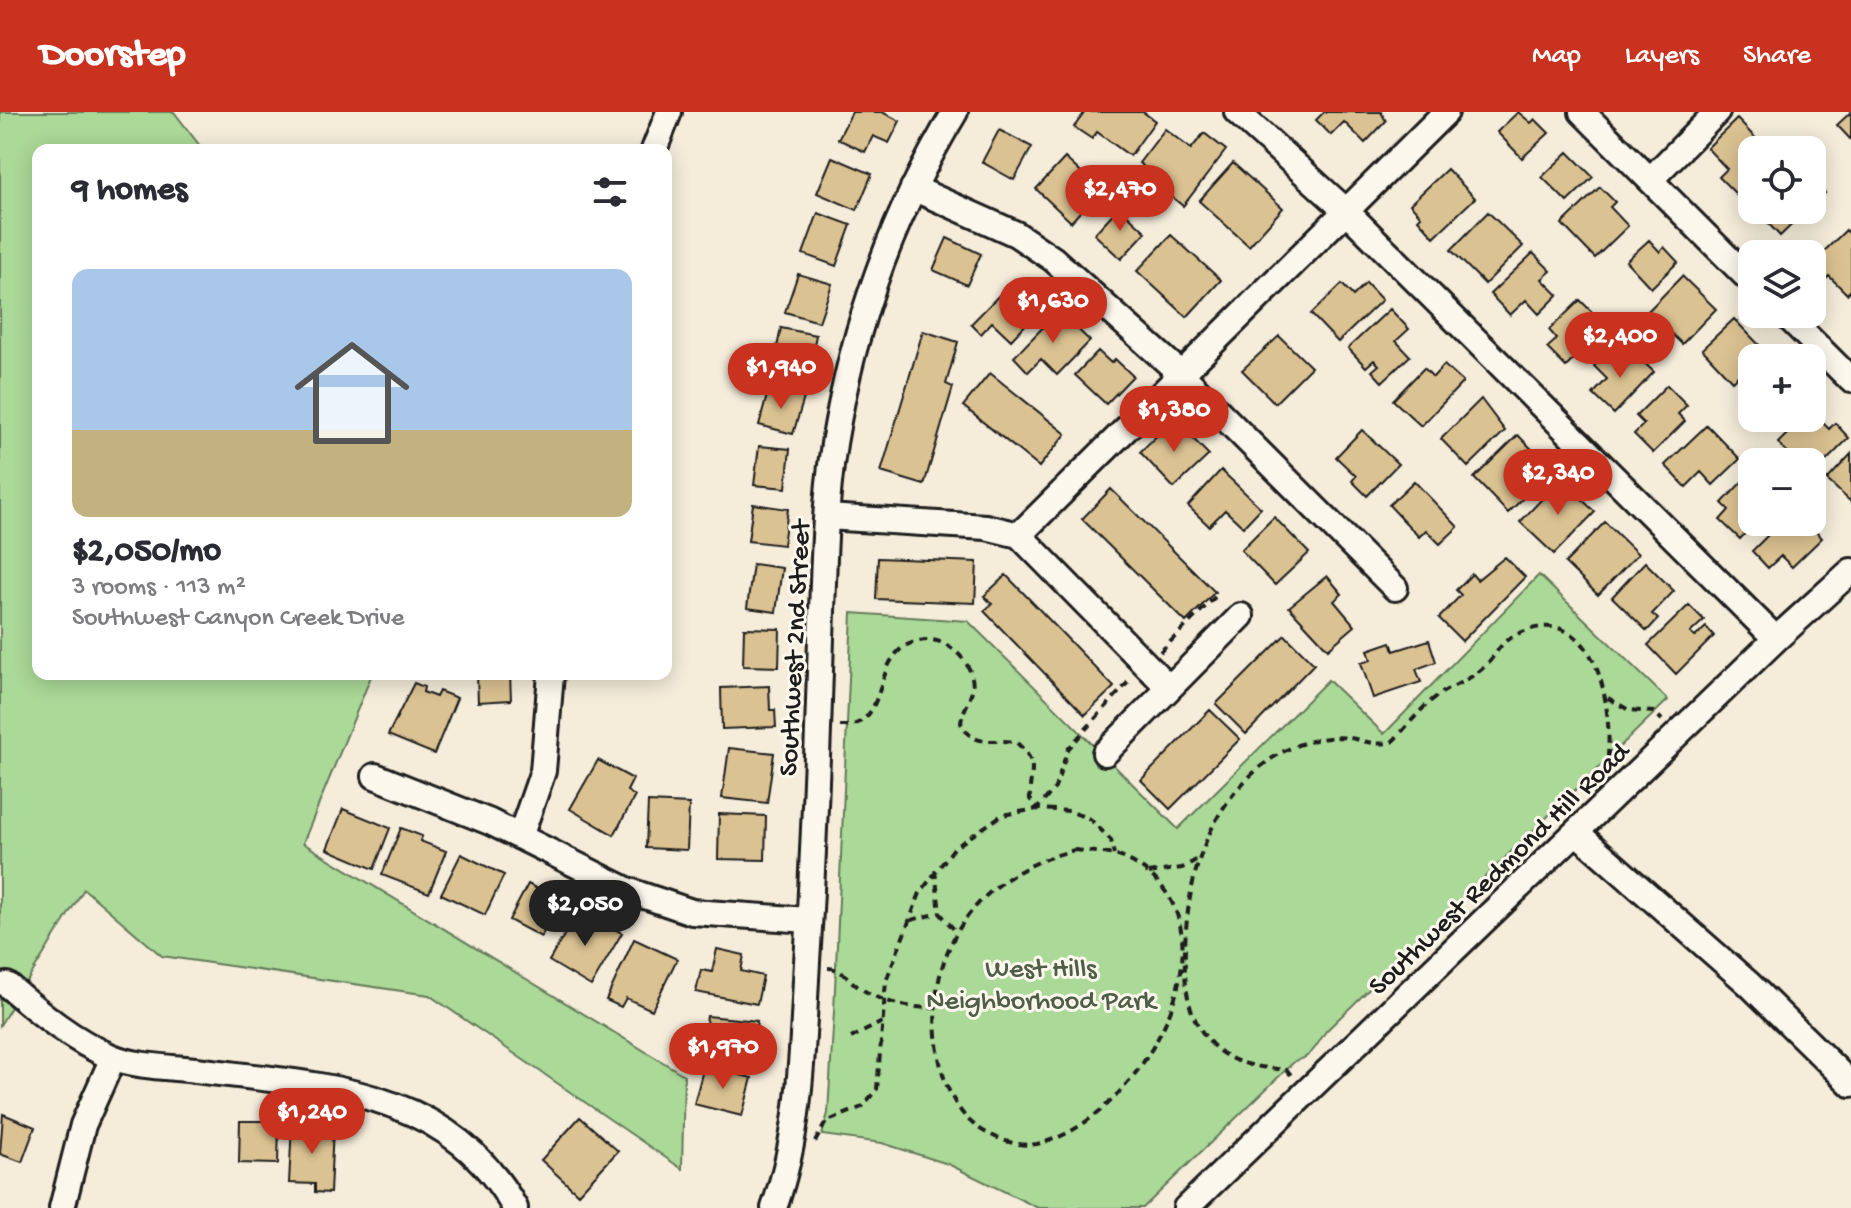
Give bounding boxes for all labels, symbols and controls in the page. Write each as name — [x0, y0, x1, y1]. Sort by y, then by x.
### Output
text: Doorstep — [40, 34, 186, 78]
text: Map — [1532, 40, 1581, 73]
text: Layers — [1625, 40, 1699, 73]
text: Share — [1743, 40, 1811, 73]
map controls — [1738, 136, 1826, 536]
button: locate — [1738, 136, 1826, 224]
pin: $2,470 — [1055, 165, 1185, 233]
icon: filters — [588, 170, 632, 214]
text: 9 homes — [72, 172, 187, 212]
text: $2,470 — [1083, 175, 1157, 206]
button: layers — [1738, 240, 1826, 328]
pin: $1,630 — [988, 277, 1118, 345]
text: $1,630 — [1017, 287, 1089, 318]
pin: $2,400 — [1555, 312, 1685, 380]
icon: home — [280, 321, 424, 465]
text: $2,400 — [1583, 322, 1657, 353]
pin: $1,940 — [716, 343, 846, 411]
button: + — [1738, 344, 1826, 432]
text: $1,940 — [746, 353, 816, 384]
pin: $1,380 — [1109, 386, 1239, 454]
text: $1,380 — [1138, 396, 1210, 427]
button: − — [1738, 448, 1826, 536]
pin: $2,340 — [1493, 449, 1623, 517]
text: $2,340 — [1521, 459, 1595, 490]
street label: Southwest 2nd Street — [773, 517, 820, 777]
text: $2,050/mo — [72, 533, 221, 573]
text: 3 rooms · 113 m² — [72, 573, 246, 604]
text: Southwest Canyon Creek Drive — [72, 604, 404, 635]
street label: Southwest Redmond Hill Road — [1363, 735, 1639, 1004]
pin: $2,050 — [520, 880, 650, 948]
text: $2,050 — [547, 890, 623, 921]
park label: West Hills Neighborhood Park — [926, 954, 1158, 1019]
pin: $1,970 — [658, 1023, 788, 1091]
text: $1,970 — [687, 1033, 759, 1064]
pin: $1,240 — [247, 1088, 377, 1156]
text: $1,240 — [277, 1098, 347, 1129]

